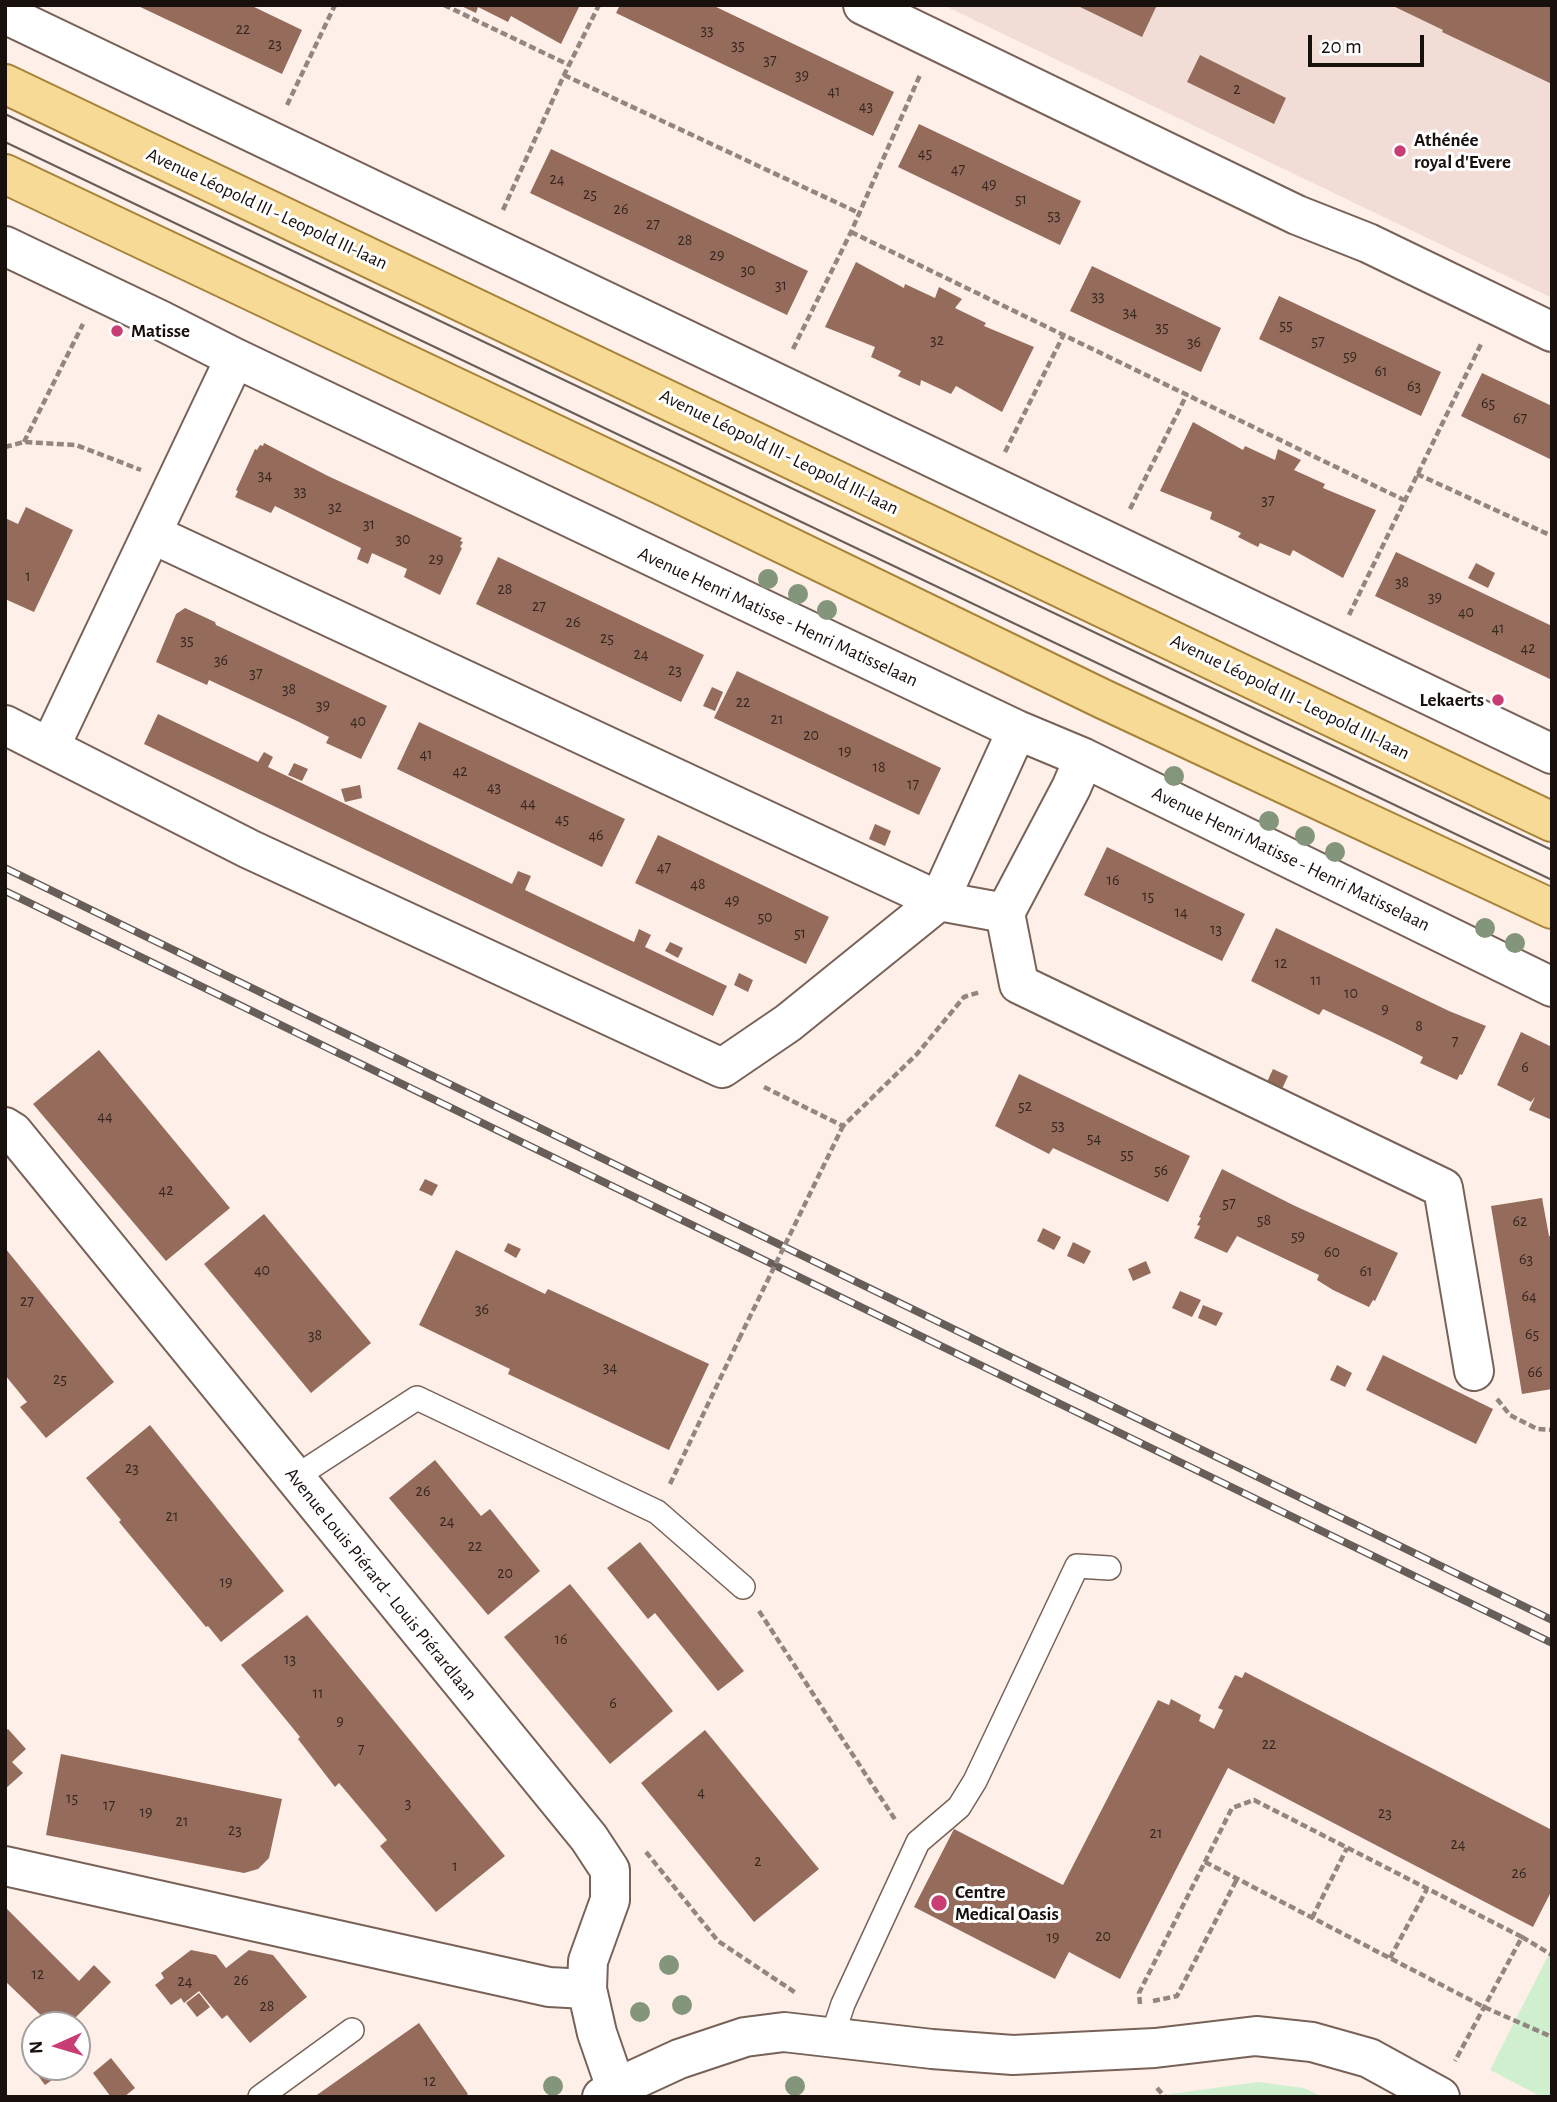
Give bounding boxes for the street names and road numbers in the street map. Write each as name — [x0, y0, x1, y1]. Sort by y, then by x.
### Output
street label: Avenue Léopold III - Leopold III-laan — [143, 143, 391, 275]
street label: Avenue Léopold III - Leopold III-laan — [656, 384, 902, 520]
street label: Avenue Henri Matisse - Henri Matisselaan — [634, 542, 922, 692]
street label: Avenue Léopold III - Leopold III-laan — [1167, 629, 1413, 765]
street label: Avenue Henri Matisse - Henri Matisselaan — [1148, 782, 1434, 936]
street label: Avenue Louis Piérard - Louis Piérardlaan — [280, 1463, 482, 1705]

